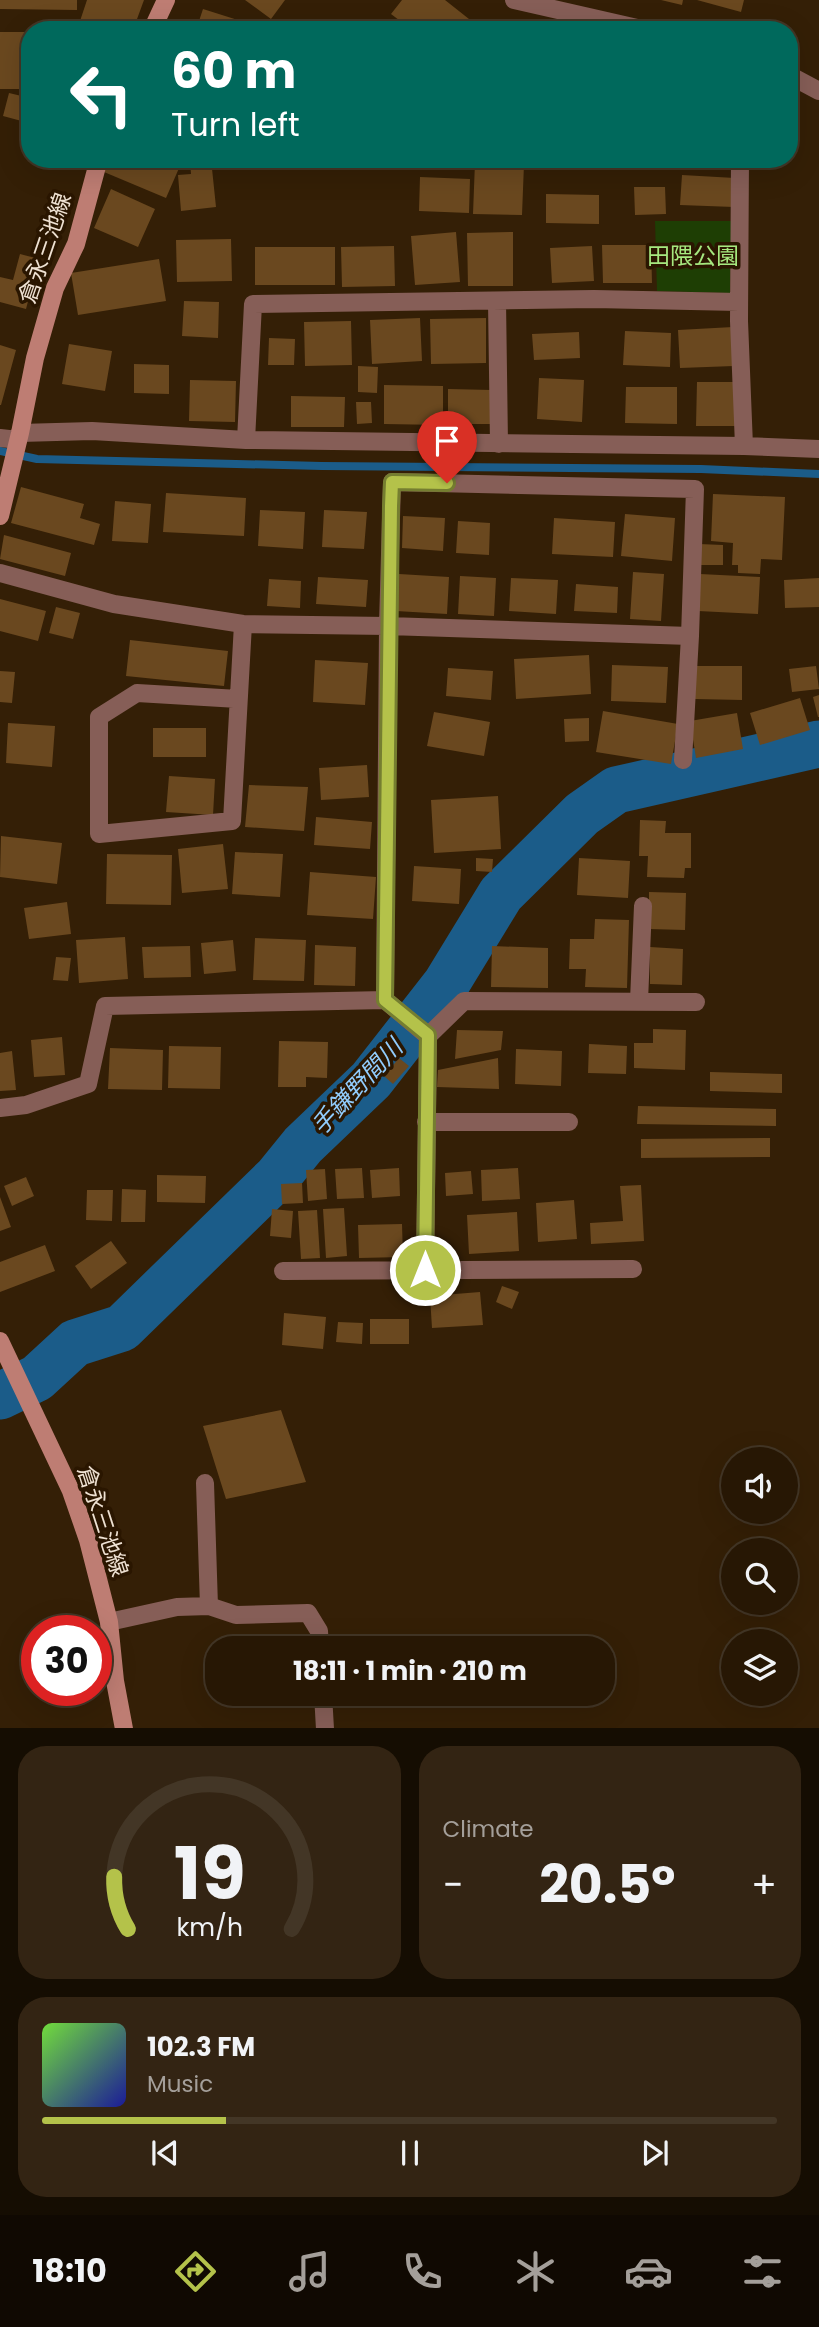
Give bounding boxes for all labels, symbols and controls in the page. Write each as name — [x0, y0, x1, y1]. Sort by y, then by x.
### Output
text: 60 m — [171, 37, 296, 105]
icon: left — [56, 49, 147, 140]
text: Turn left — [171, 102, 300, 147]
street label: 倉永三池線 — [11, 188, 79, 308]
park label: 田隈公園 — [647, 240, 739, 272]
pin — [417, 411, 477, 483]
icon: arrive — [428, 422, 466, 460]
water label: 手鎌野間川 — [304, 1029, 412, 1142]
position arrow — [388, 1233, 462, 1307]
map controls — [721, 1447, 798, 1706]
button: sound — [721, 1447, 798, 1524]
street label: 倉永三池線 — [70, 1461, 136, 1581]
button: search — [721, 1538, 798, 1615]
speed limit sign: 30 — [21, 1615, 112, 1706]
button: layers — [721, 1629, 798, 1706]
text: 18:11 · 1 min · 210 m — [293, 1653, 527, 1689]
text: Climate — [443, 1813, 533, 1845]
text: 19 — [173, 1823, 245, 1924]
text: 20.5° — [539, 1848, 675, 1921]
text: − — [443, 1858, 463, 1911]
text: + — [751, 1858, 777, 1911]
text: km/h — [176, 1909, 243, 1944]
text: 102.3 FM — [147, 2029, 255, 2065]
text: Music — [147, 2068, 213, 2100]
icon: previous — [146, 2134, 184, 2172]
icon: pause — [391, 2134, 429, 2172]
icon: next — [636, 2134, 674, 2172]
icon: directions — [171, 2247, 220, 2296]
icon: music — [285, 2247, 334, 2296]
icon: phone — [398, 2247, 447, 2296]
icon: climate — [511, 2247, 560, 2296]
icon: car — [624, 2247, 673, 2296]
icon: filters — [738, 2247, 787, 2296]
text: 18:10 — [32, 2248, 107, 2293]

